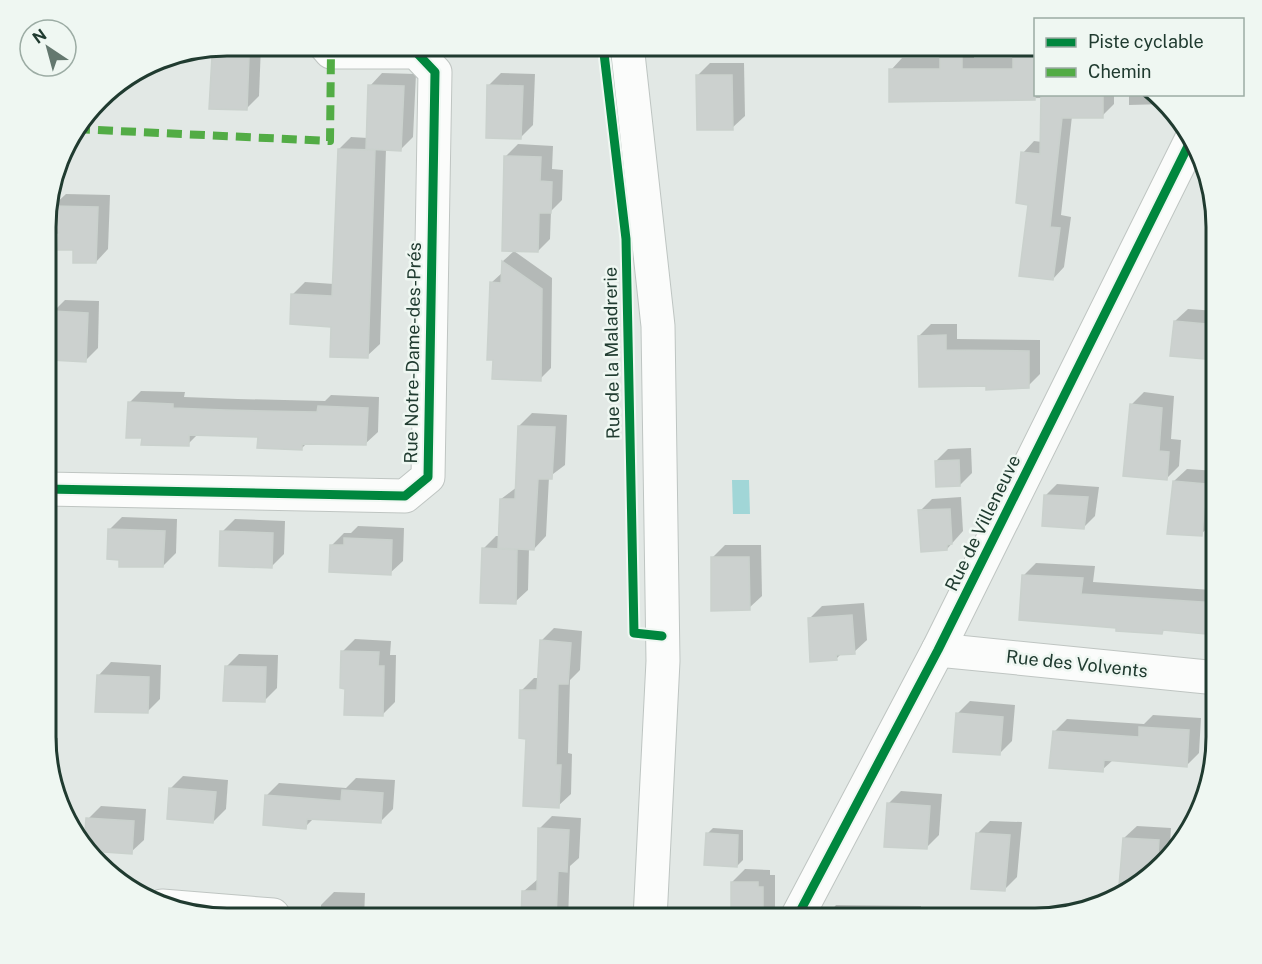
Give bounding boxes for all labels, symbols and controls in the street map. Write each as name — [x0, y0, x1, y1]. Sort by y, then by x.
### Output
north arrow — [18, 18, 78, 78]
legend — [1034, 18, 1244, 96]
text: N — [29, 25, 50, 48]
text: Piste cyclable — [1088, 31, 1204, 52]
text: Chemin — [1088, 61, 1152, 82]
street label: Rue Notre-Dame-des-Prés — [400, 242, 425, 464]
street label: Rue de la Maladrerie — [599, 267, 624, 439]
street label: Rue de Villeneuve — [941, 451, 1025, 594]
street label: Rue des Volvents — [1005, 646, 1149, 681]

